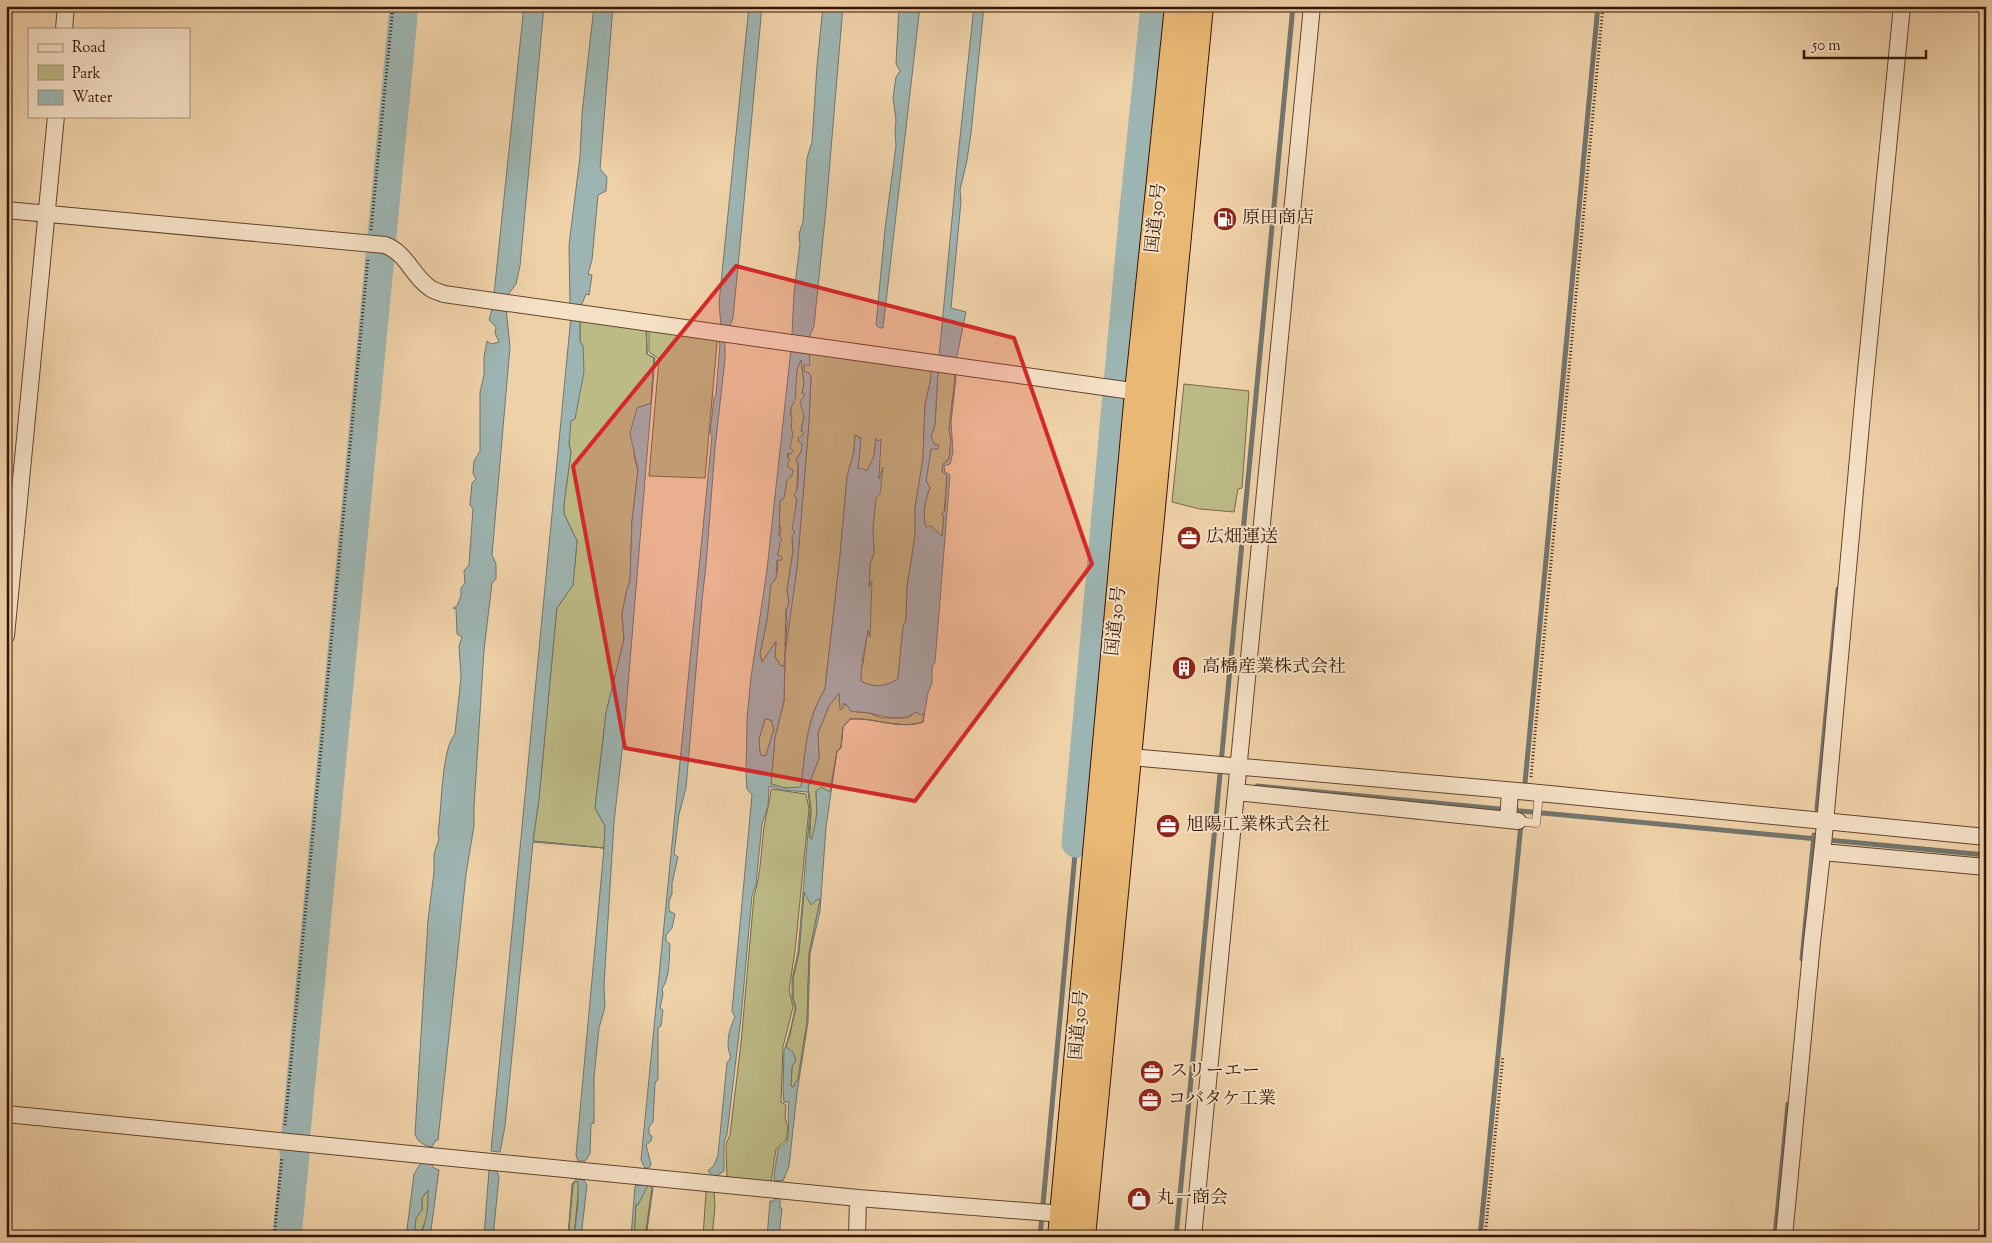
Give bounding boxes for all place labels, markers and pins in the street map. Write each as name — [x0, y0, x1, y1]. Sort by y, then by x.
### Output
fuel station icon: 原田商店 — [1212, 206, 1238, 232]
place label: 原田商店 — [1242, 206, 1314, 232]
office icon: 広畑運送 — [1176, 525, 1202, 551]
place label: 広畑運送 — [1206, 525, 1278, 551]
building icon: 高橋産業株式会社 — [1171, 655, 1197, 681]
place label: 高橋産業株式会社 — [1202, 655, 1346, 681]
office icon: 旭陽工業株式会社 — [1155, 813, 1181, 839]
place label: 旭陽工業株式会社 — [1186, 813, 1330, 839]
office icon: スリーエー — [1139, 1059, 1165, 1085]
place label: スリーエー — [1170, 1059, 1260, 1085]
office icon: コバタケ工業 — [1137, 1087, 1163, 1113]
place label: コバタケ工業 — [1168, 1087, 1276, 1113]
shop icon: 丸一商会 — [1126, 1186, 1152, 1212]
place label: 丸一商会 — [1156, 1186, 1228, 1212]

